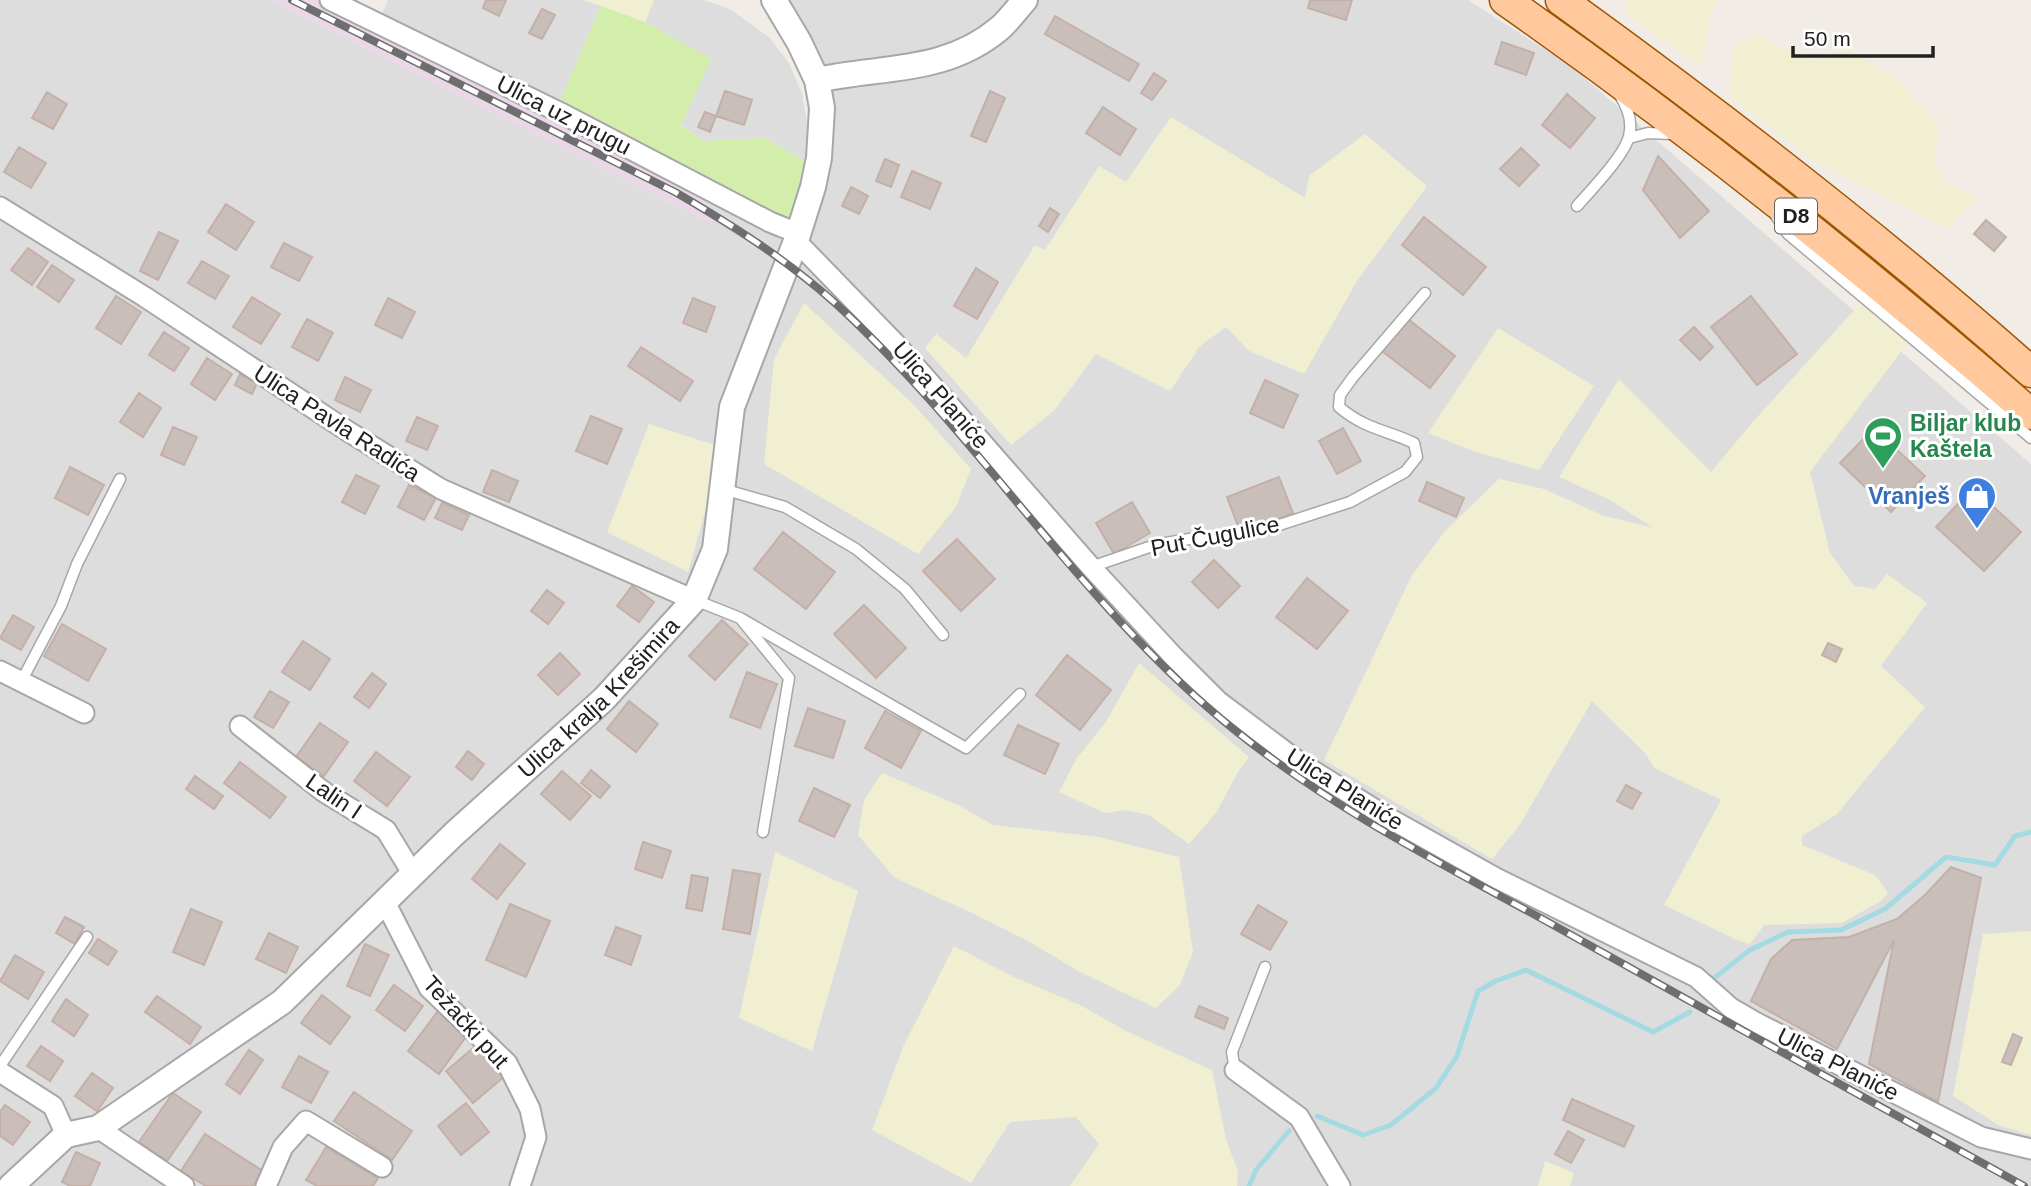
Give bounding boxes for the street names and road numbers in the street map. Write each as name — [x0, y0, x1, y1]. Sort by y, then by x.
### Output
street label: Ulica uz prugu — [493, 70, 635, 160]
road number: D8 — [1775, 198, 1817, 234]
street label: Ulica Planiće — [888, 336, 994, 454]
street label: Ulica Pavla Radića — [249, 360, 425, 487]
street label: Put Čugulice — [1148, 510, 1281, 561]
street label: Ulica kralja Krešimira — [513, 612, 684, 783]
street label: Ulica Planiće — [1282, 743, 1408, 835]
street label: Lalin I — [301, 768, 367, 824]
street label: Težački put — [418, 971, 515, 1074]
street label: Ulica Planiće — [1773, 1022, 1903, 1106]

